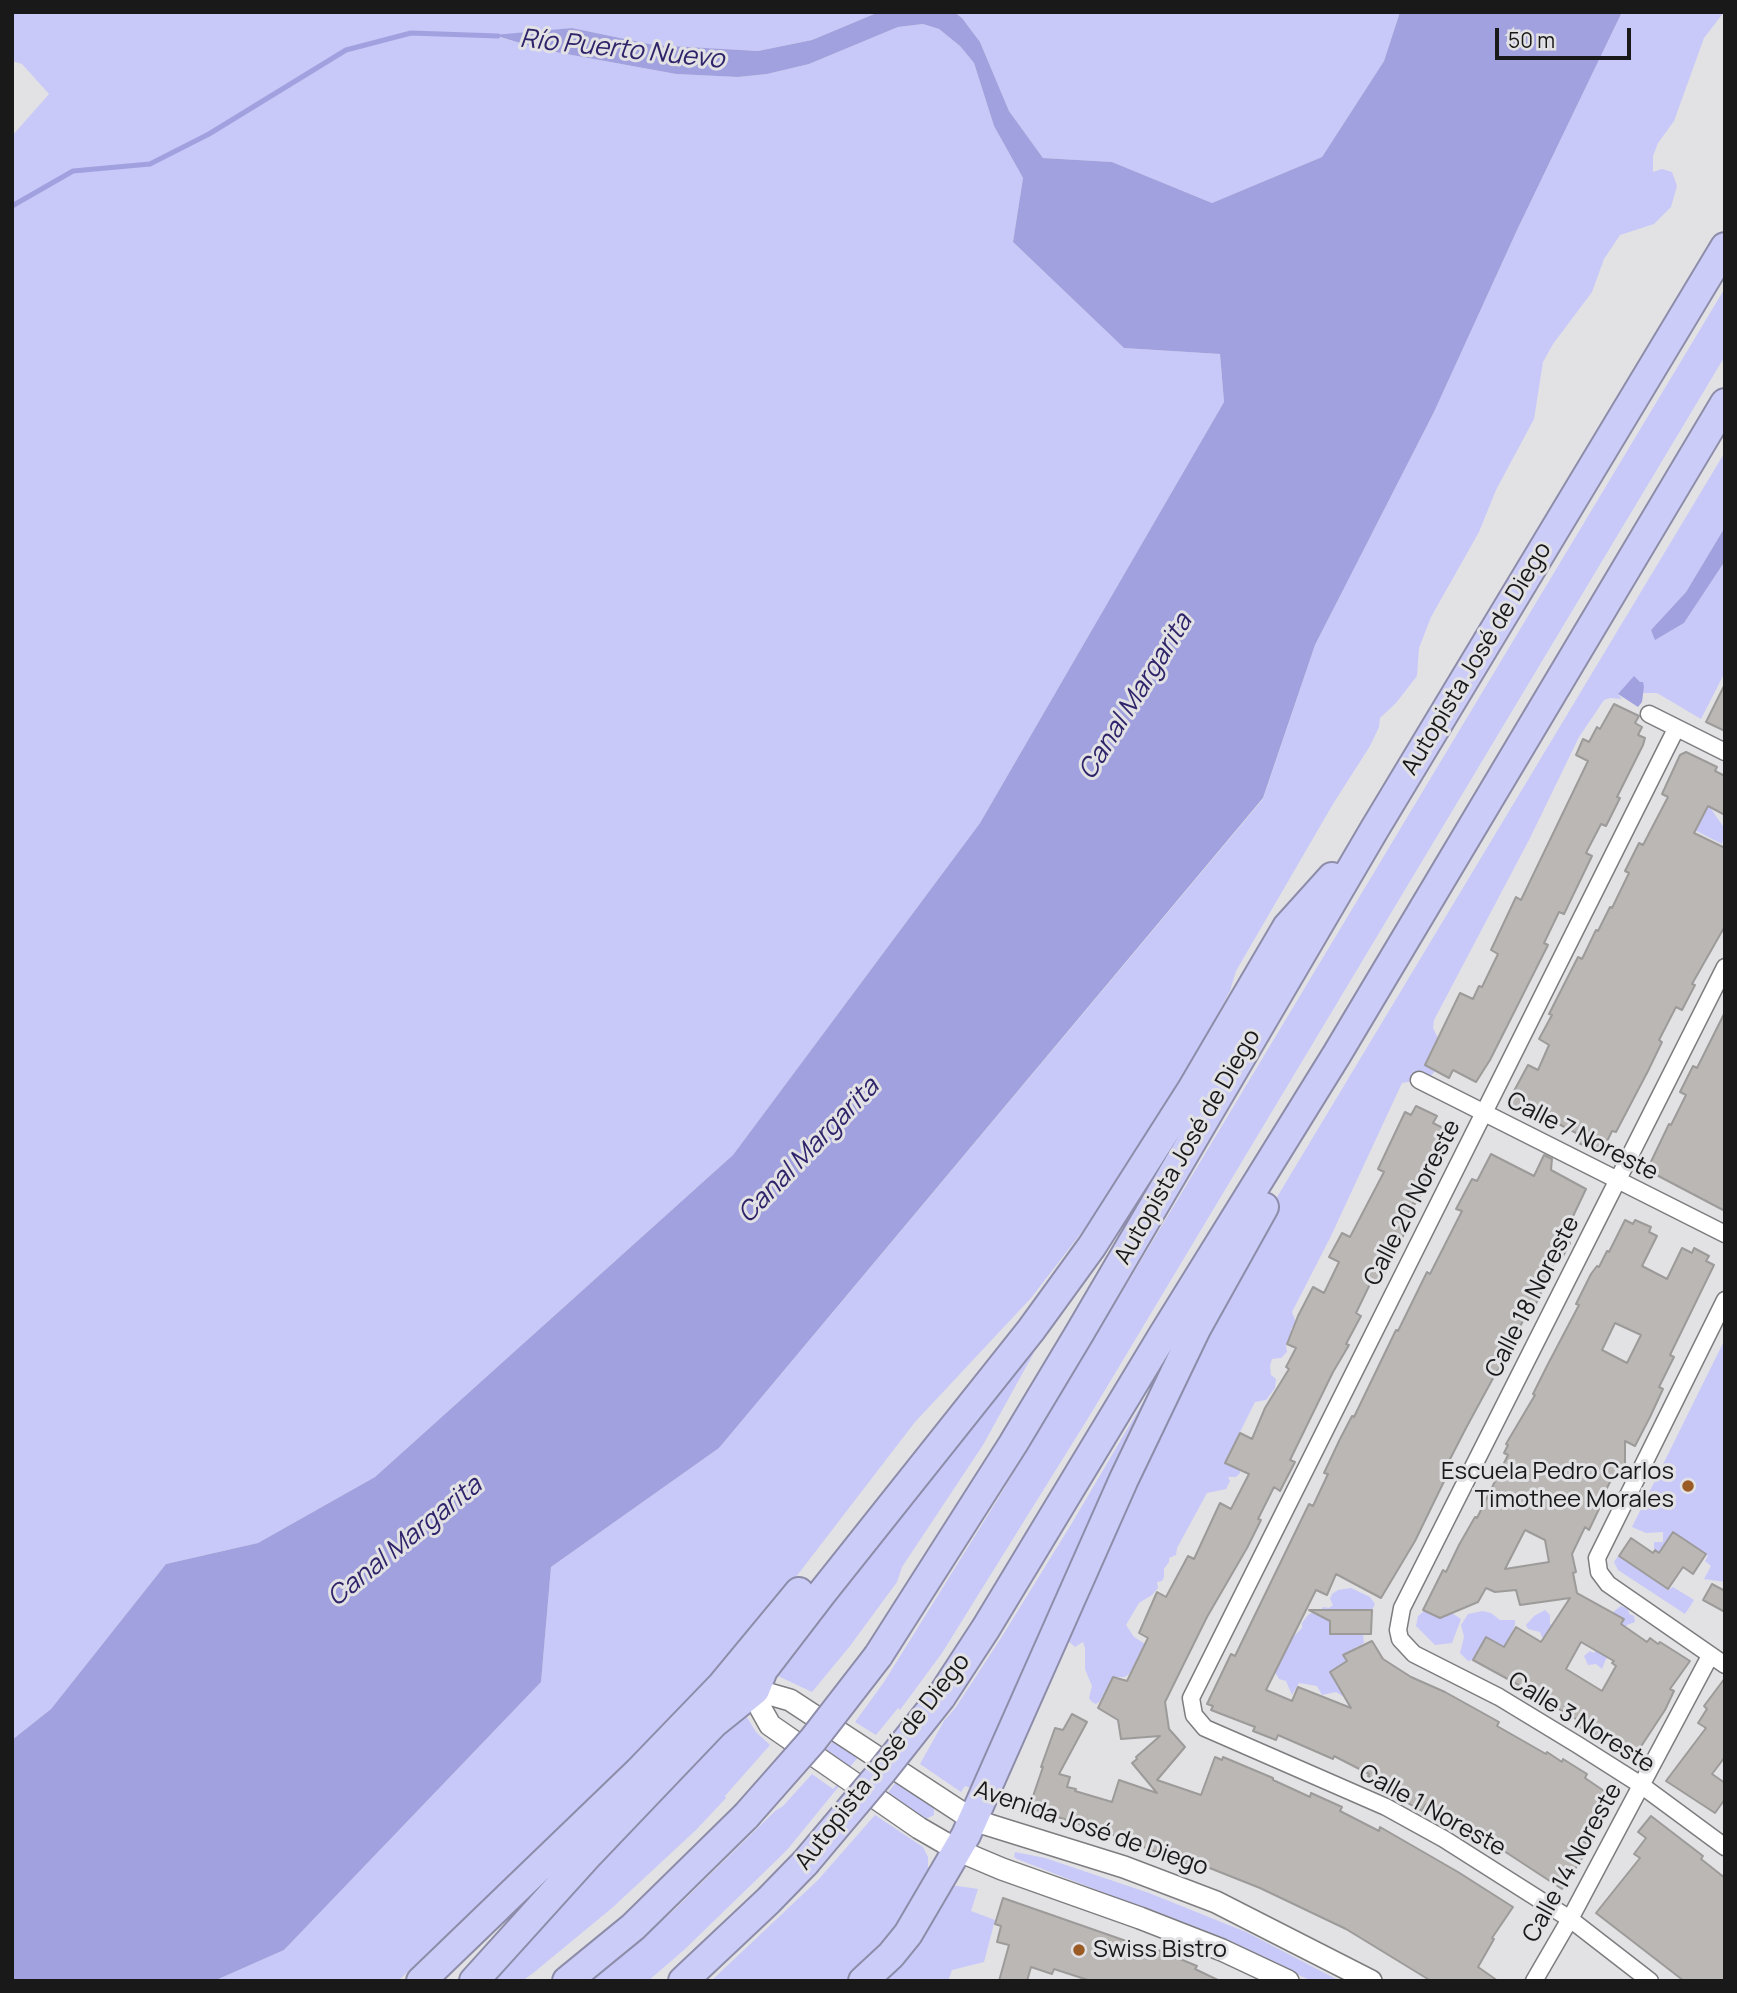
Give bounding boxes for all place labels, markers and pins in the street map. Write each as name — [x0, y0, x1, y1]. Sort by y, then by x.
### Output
place label: Escuela Pedro Carlos Timothee Morales — [1441, 1458, 1674, 1514]
marker: Escuela Pedro Carlos Timothee Morales — [1680, 1478, 1696, 1494]
place label: Swiss Bistro — [1093, 1936, 1227, 1964]
marker: Swiss Bistro — [1071, 1942, 1087, 1958]

